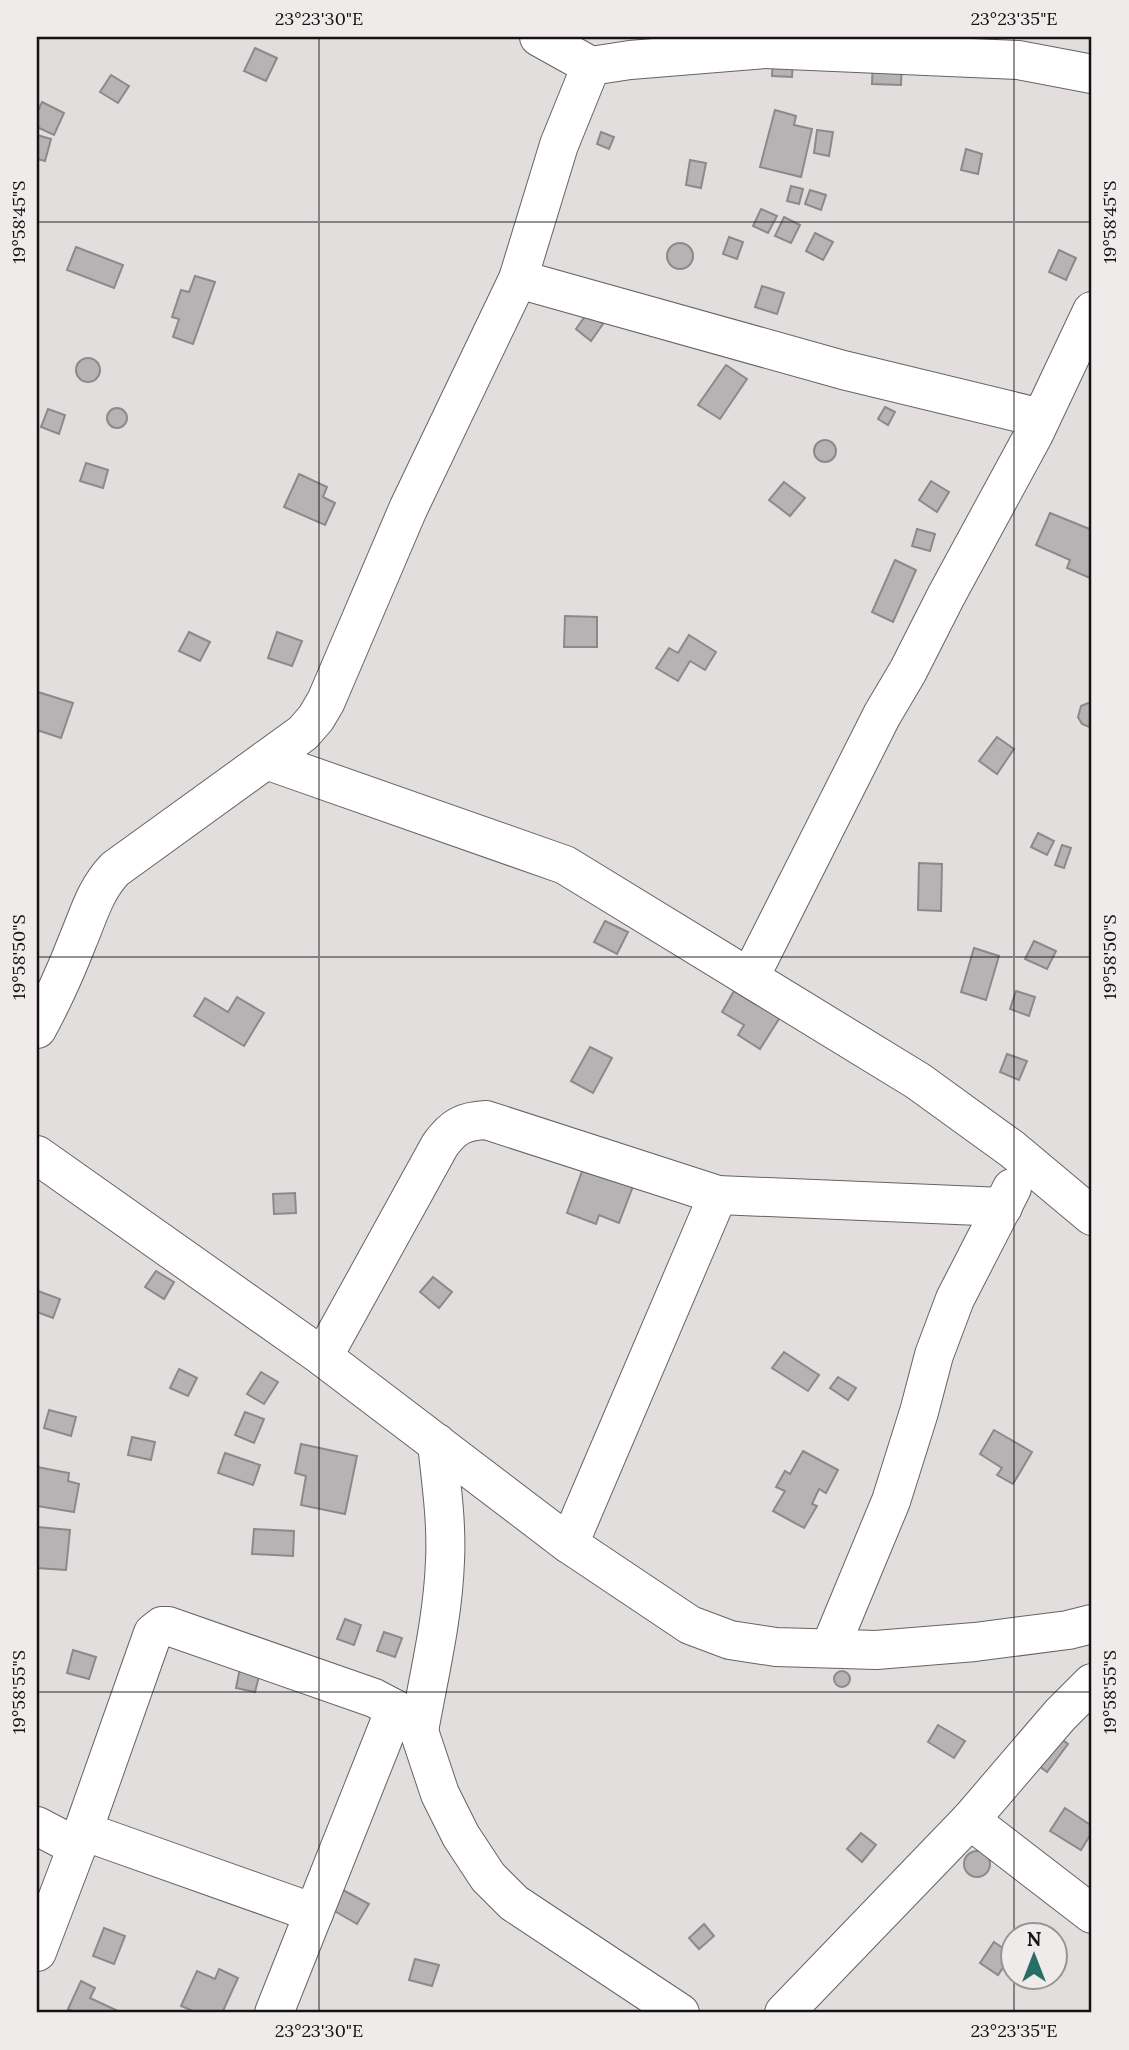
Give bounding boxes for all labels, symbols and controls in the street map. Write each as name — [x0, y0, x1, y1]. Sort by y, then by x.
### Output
text: 23°23'30"E — [275, 7, 363, 30]
text: 23°23'35"E — [970, 7, 1058, 30]
text: 19°58'45"S — [7, 180, 30, 264]
text: 19°58'45"S — [1098, 180, 1121, 264]
text: 19°58'50"S — [7, 914, 30, 1000]
text: 19°58'50"S — [1098, 914, 1121, 1000]
text: 19°58'55"S — [7, 1650, 30, 1734]
text: 19°58'55"S — [1098, 1650, 1121, 1734]
north arrow — [1000, 1920, 1070, 1990]
text: N — [1027, 1927, 1042, 1951]
text: 23°23'30"E — [275, 2019, 363, 2042]
text: 23°23'35"E — [970, 2019, 1058, 2042]

